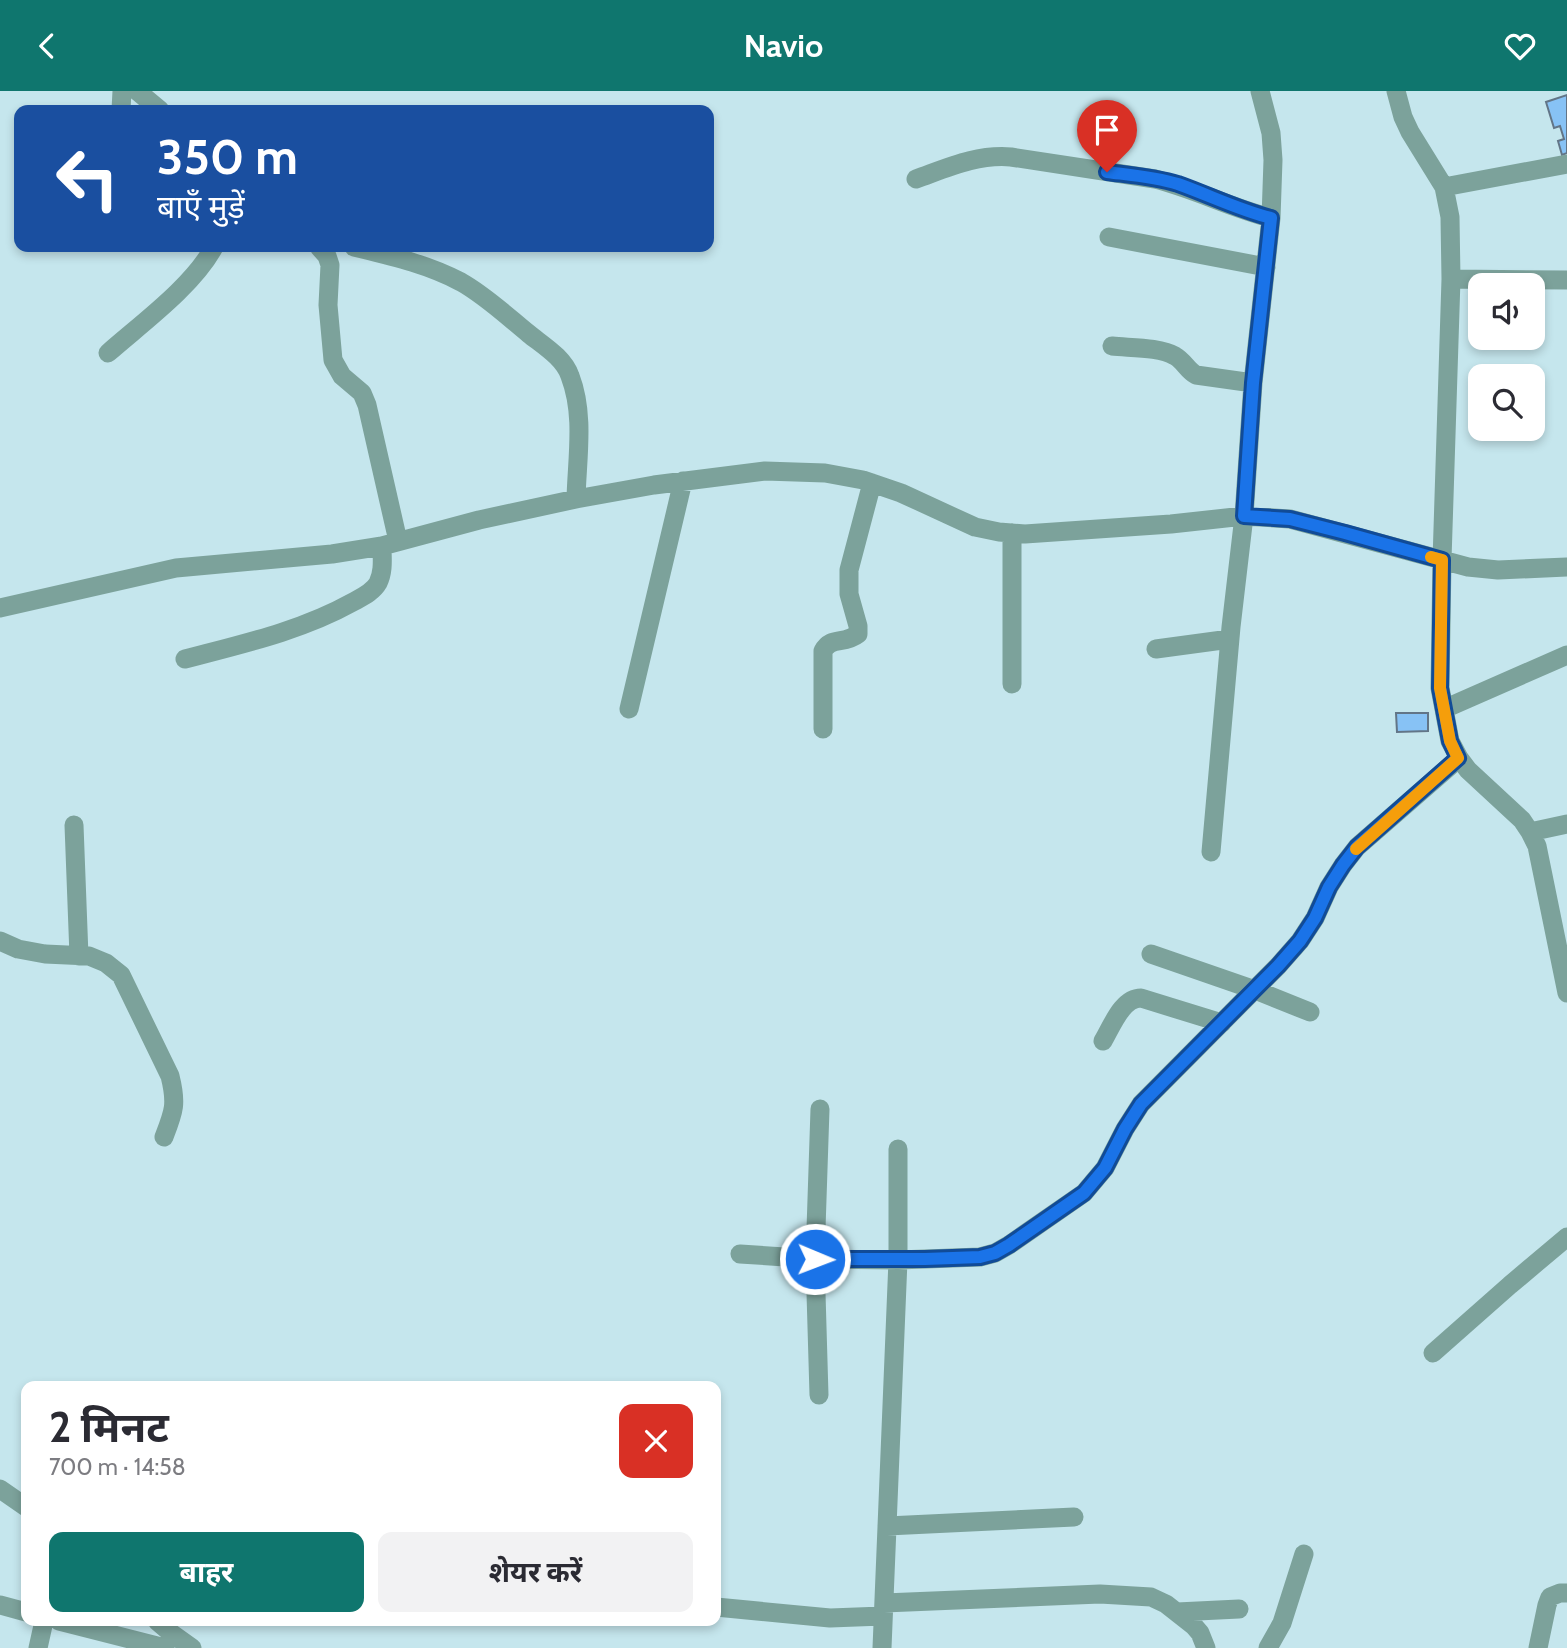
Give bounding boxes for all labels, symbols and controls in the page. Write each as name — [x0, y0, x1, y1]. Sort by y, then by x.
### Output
text: Navio — [744, 26, 823, 65]
icon: back — [28, 27, 66, 65]
icon: heart — [1501, 27, 1539, 65]
pin — [1077, 100, 1137, 172]
icon: arrive — [1088, 111, 1126, 149]
text: 350 m — [157, 127, 298, 186]
icon: left — [42, 133, 133, 224]
text: बाएँ मुड़ें — [157, 187, 245, 226]
map controls — [1468, 273, 1545, 441]
button: sound — [1468, 273, 1545, 350]
button: search — [1468, 364, 1545, 441]
position arrow — [778, 1222, 852, 1296]
text: 2 मिनट — [49, 1401, 169, 1453]
button: close — [619, 1404, 693, 1478]
text: 700 m · 14:58 — [49, 1453, 186, 1481]
button: बाहर — [49, 1532, 364, 1612]
button: शेयर करें — [378, 1532, 693, 1612]

